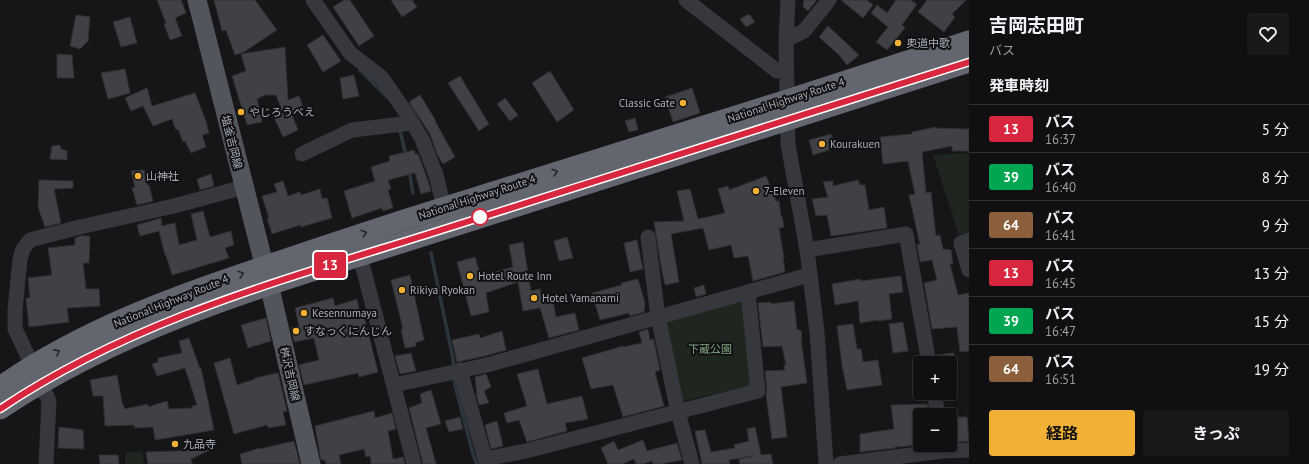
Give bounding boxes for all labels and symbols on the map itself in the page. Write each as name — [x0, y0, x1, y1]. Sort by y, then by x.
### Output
place label: 奥道中歌 — [906, 36, 950, 50]
marker: 奥道中歌 — [893, 38, 903, 48]
street label: National Highway Route 4 — [726, 74, 846, 126]
place label: Classic Gate — [619, 96, 675, 110]
marker: Classic Gate — [678, 98, 688, 108]
place label: やじろうべえ — [249, 105, 315, 119]
marker: やじろうべえ — [236, 107, 246, 117]
street label: 塩釜吉岡線 — [219, 114, 245, 170]
place label: Kourakuen — [830, 137, 880, 151]
marker: Kourakuen — [817, 139, 827, 149]
one-way arrow — [551, 168, 558, 177]
place label: 山神社 — [146, 169, 179, 183]
marker: 山神社 — [133, 171, 143, 181]
street label: National Highway Route 4 — [417, 171, 537, 223]
place label: 7-Eleven — [764, 184, 805, 198]
marker: 7-Eleven — [751, 186, 761, 196]
unlabelled marker — [471, 208, 489, 226]
one-way arrow — [361, 229, 368, 238]
line badge: 13 — [312, 252, 348, 278]
place label: Hotel Route Inn — [478, 269, 552, 283]
one-way arrow — [237, 270, 244, 279]
marker: Hotel Route Inn — [465, 271, 475, 281]
street label: National Highway Route 4 — [112, 272, 230, 330]
place label: Rikiya Ryokan — [410, 283, 475, 297]
marker: Rikiya Ryokan — [397, 285, 407, 295]
place label: Hotel Yamanami — [542, 291, 619, 305]
marker: Hotel Yamanami — [529, 293, 539, 303]
place label: Kesennumaya — [312, 306, 377, 320]
marker: Kesennumaya — [299, 308, 309, 318]
place label: すなっくにんじん — [304, 324, 392, 338]
marker: すなっくにんじん — [291, 326, 301, 336]
park label: 下蔵公園 — [688, 342, 732, 356]
street label: 桝沢吉岡線 — [277, 346, 303, 402]
one-way arrow — [53, 349, 60, 356]
place label: 九品寺 — [183, 437, 216, 451]
marker: 九品寺 — [170, 439, 180, 449]

